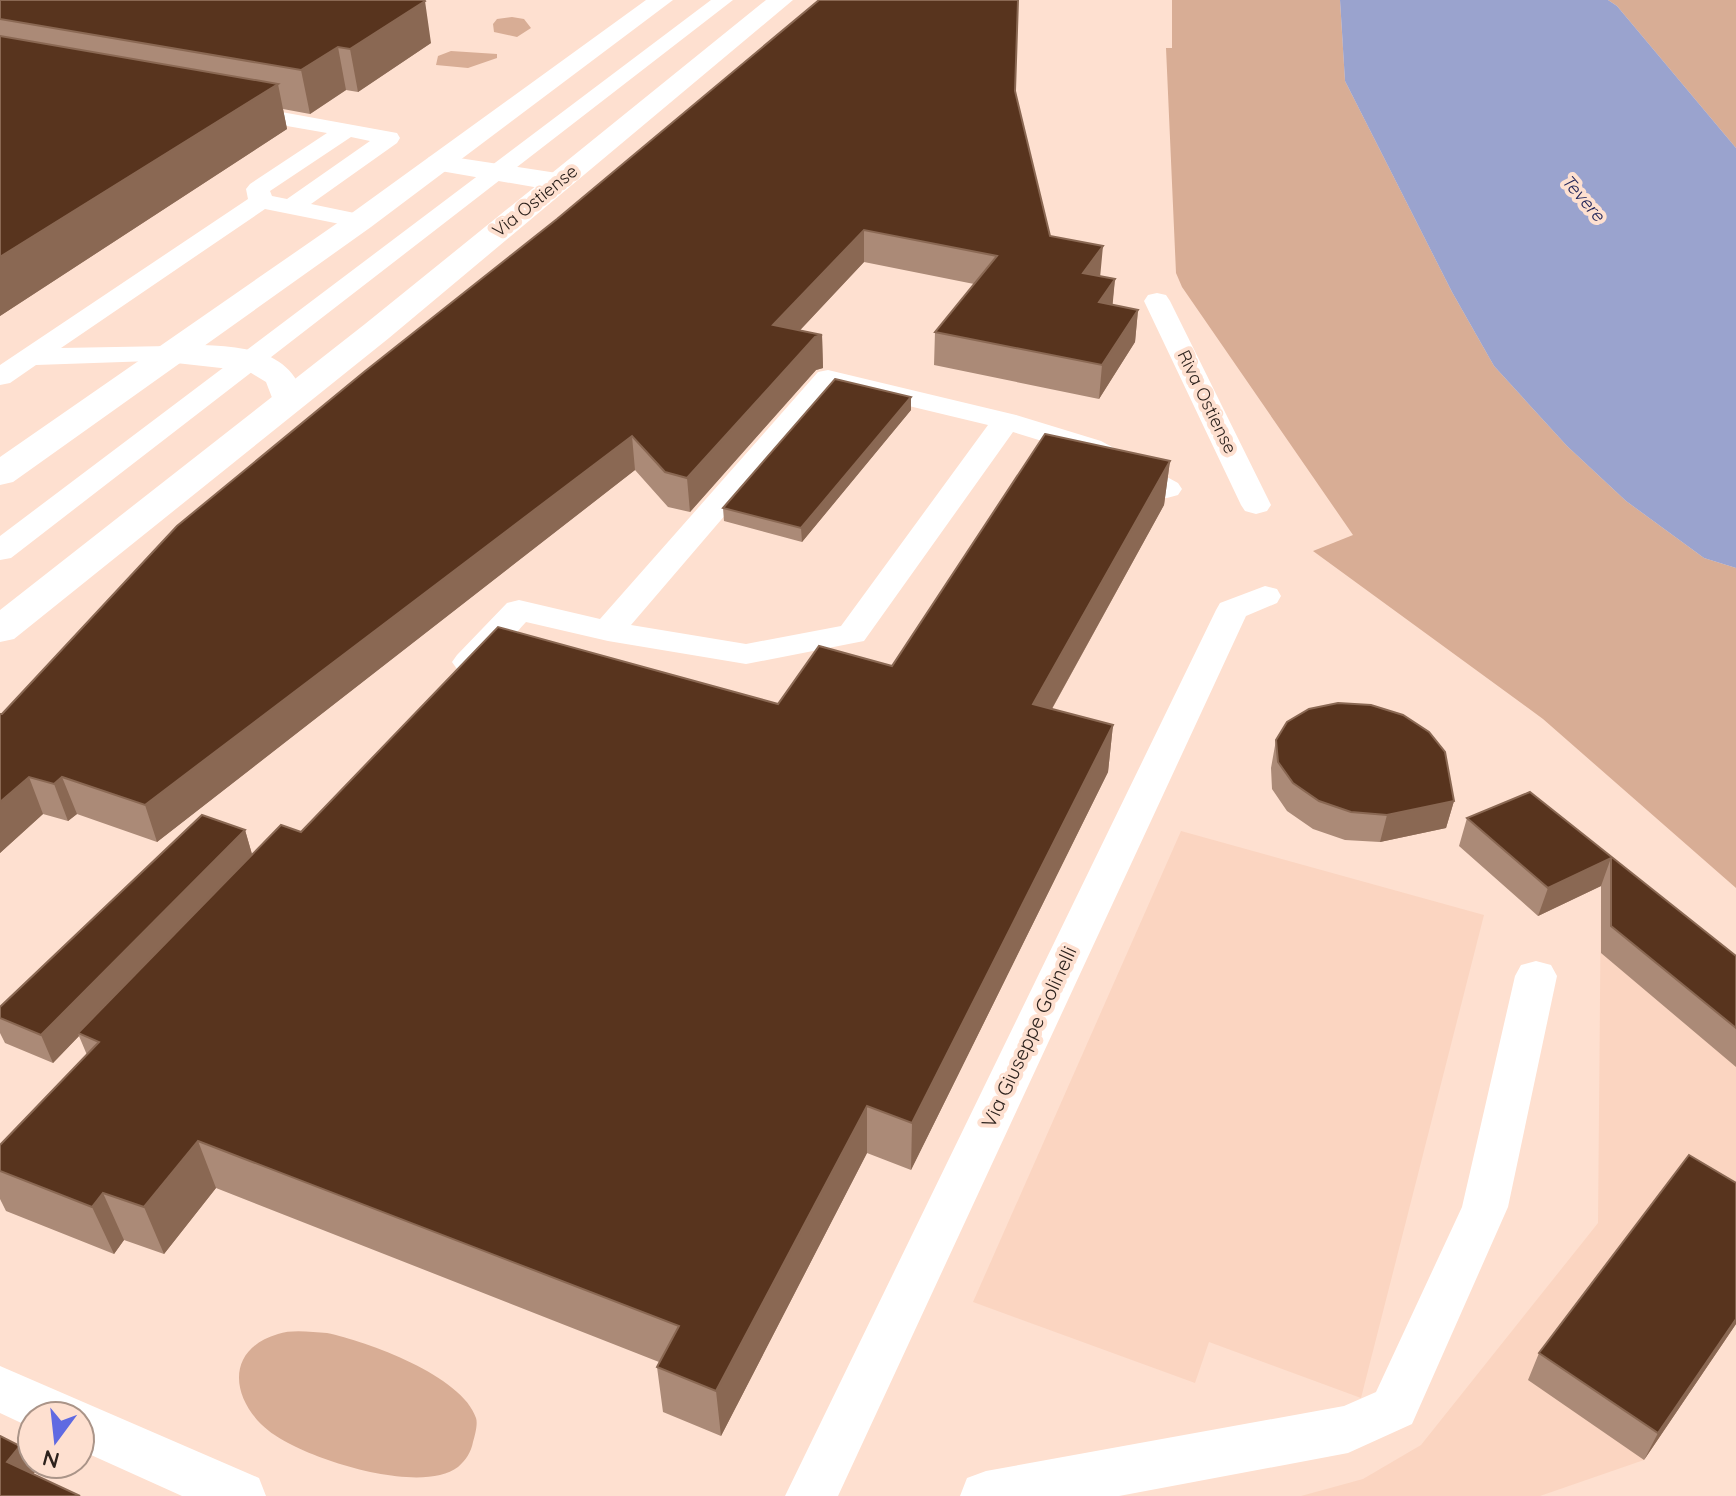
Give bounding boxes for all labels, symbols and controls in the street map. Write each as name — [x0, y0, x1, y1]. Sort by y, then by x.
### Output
street label: Via Ostiense — [487, 159, 582, 242]
water label: Tevere — [1557, 169, 1611, 227]
street label: Riva Ostiense — [1172, 346, 1242, 457]
street label: Via Giuseppe Golinelli — [975, 942, 1082, 1132]
north arrow — [16, 1400, 96, 1480]
text: N — [39, 1444, 62, 1475]

